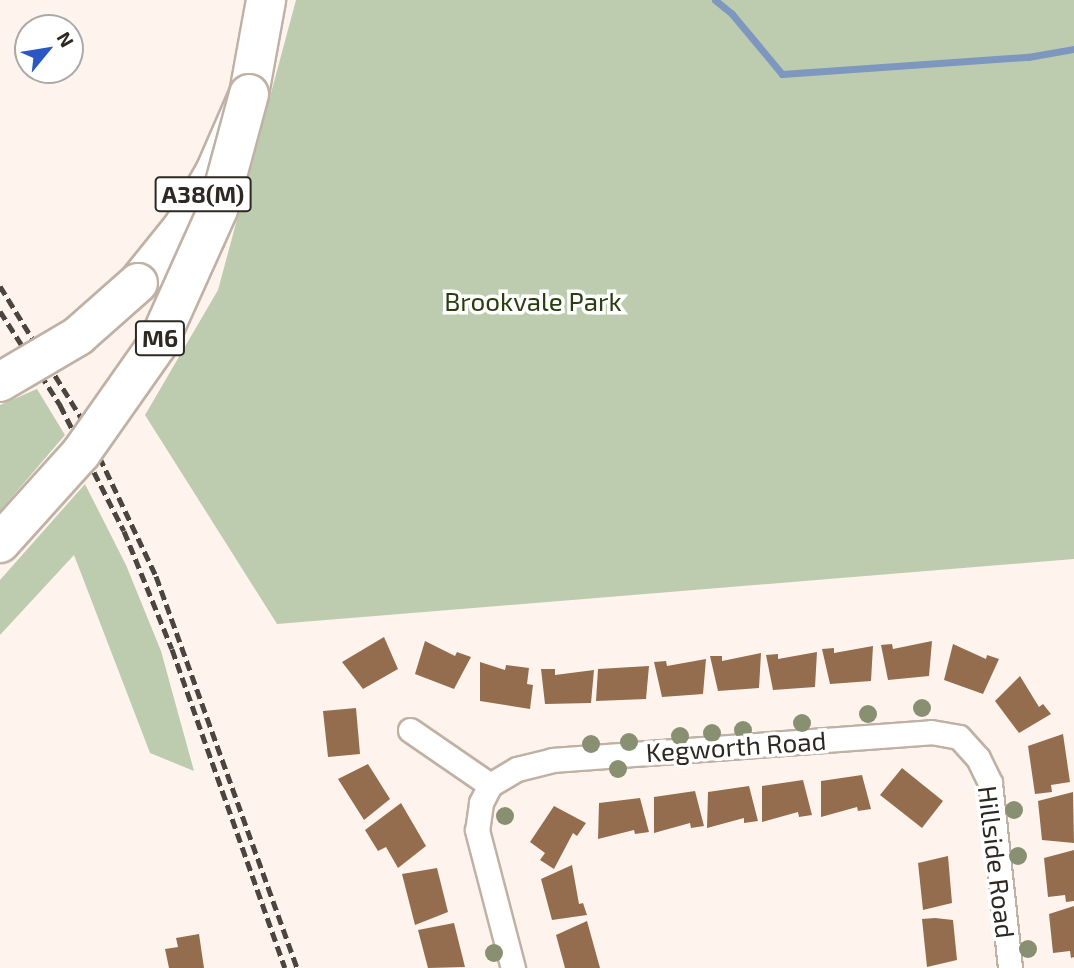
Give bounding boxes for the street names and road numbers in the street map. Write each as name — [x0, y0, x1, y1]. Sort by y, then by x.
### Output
road number: A38(M) — [154, 174, 252, 214]
road number: M6 — [134, 318, 186, 358]
street label: Kegworth Road — [645, 724, 827, 768]
street label: Hillside Road — [972, 784, 1022, 940]

